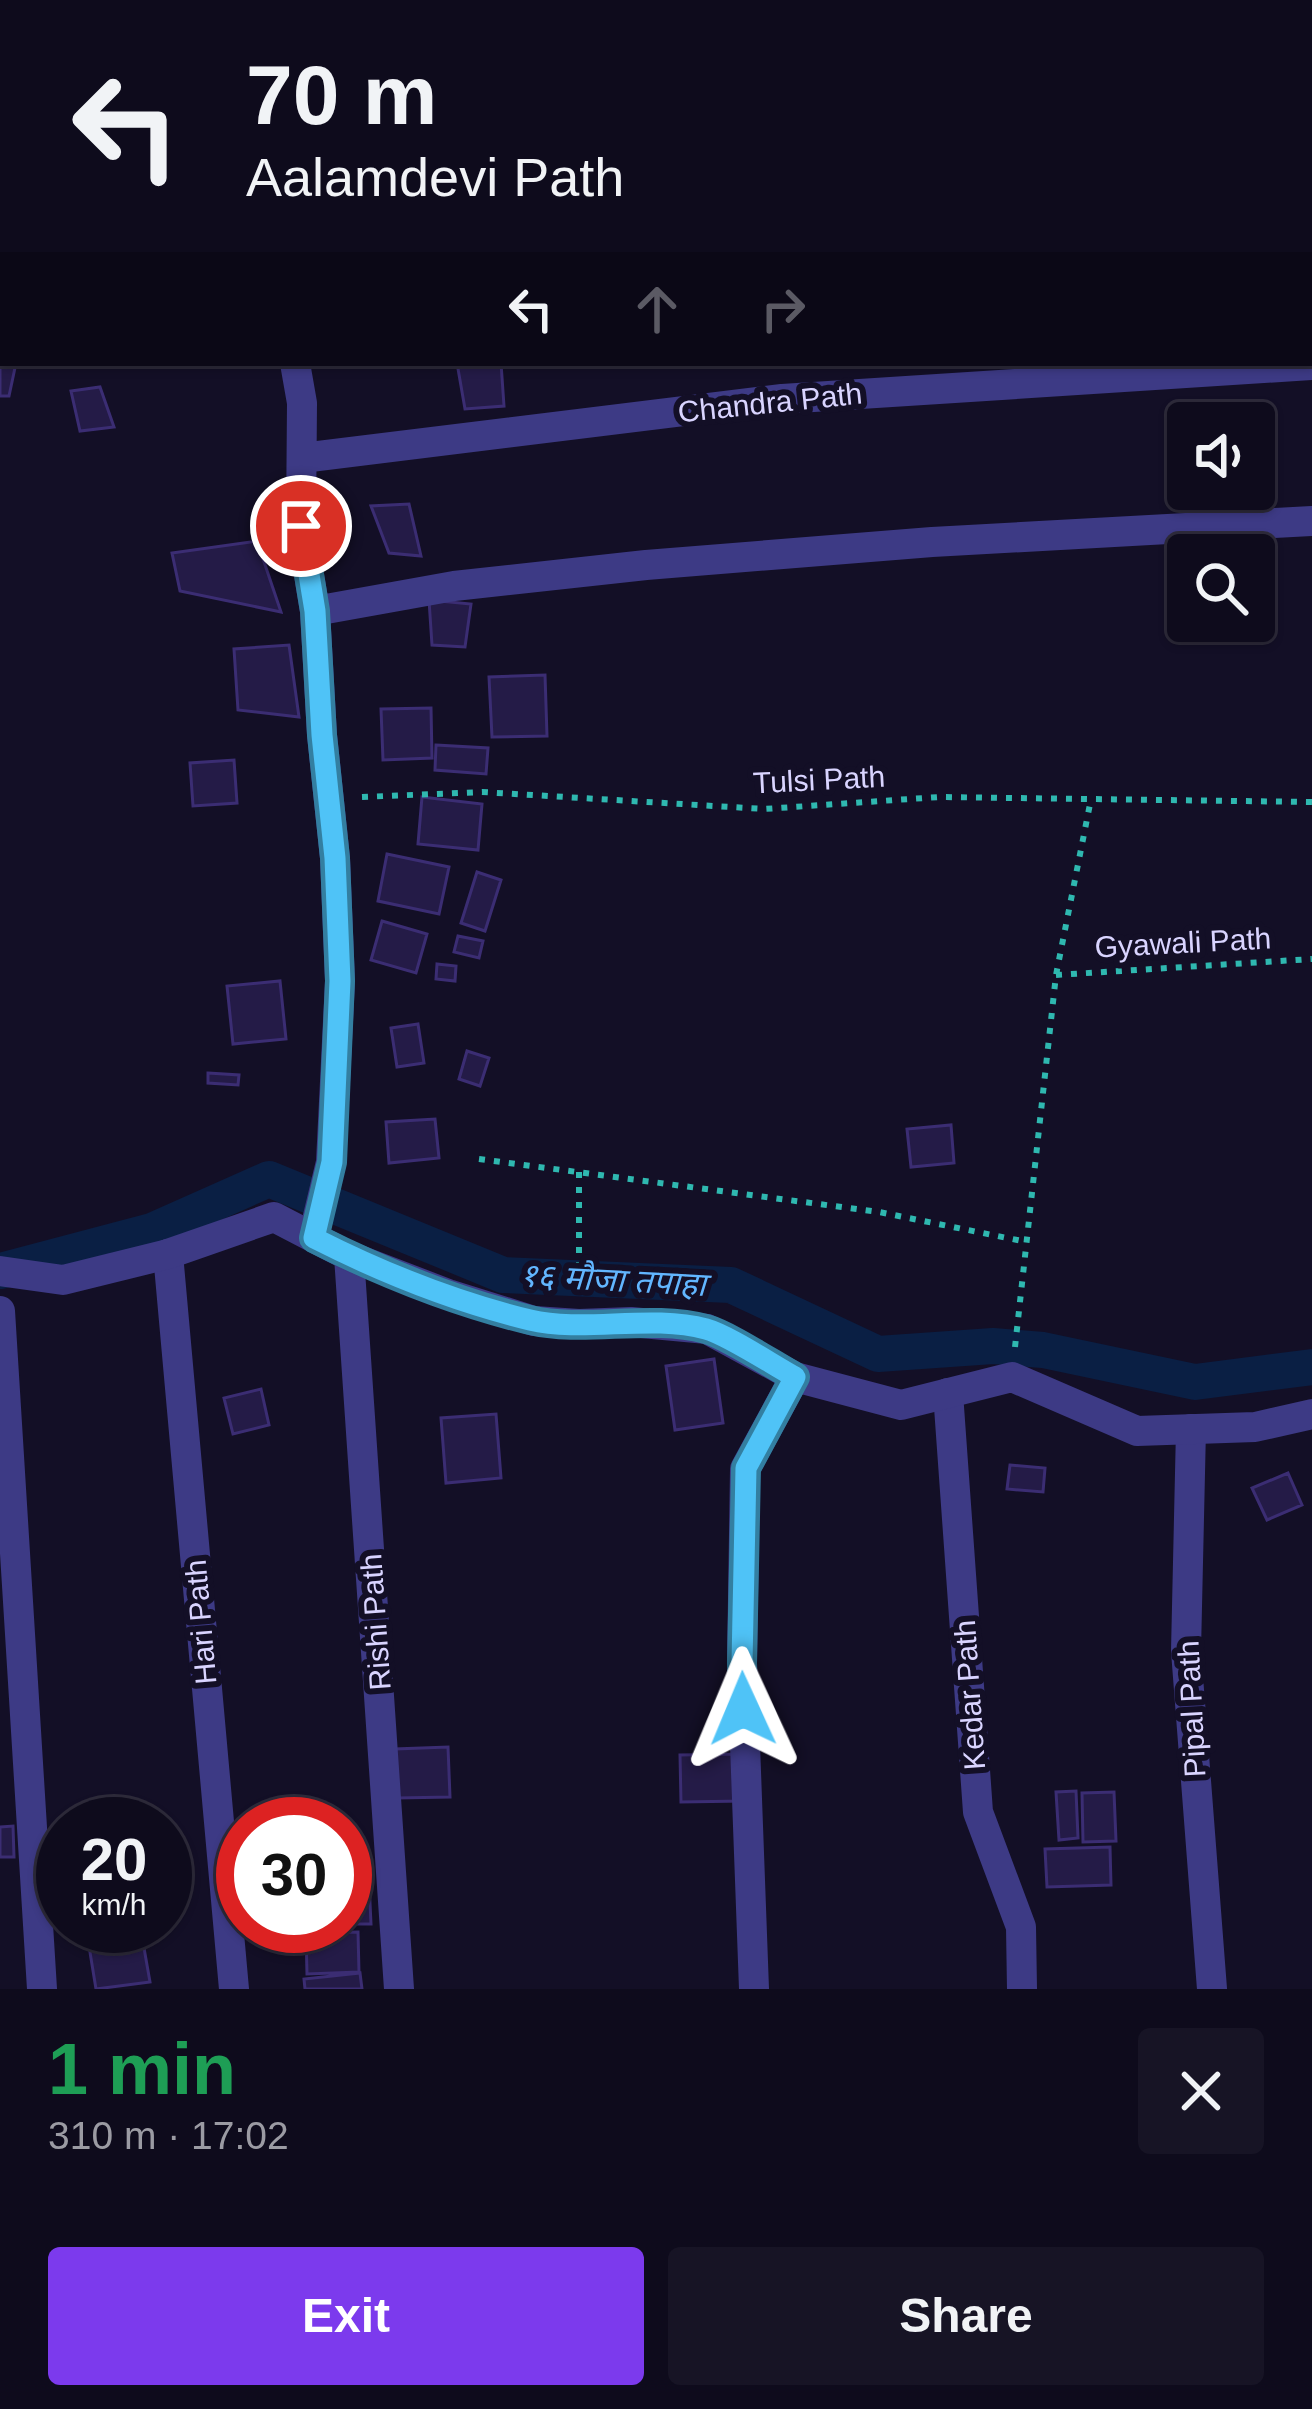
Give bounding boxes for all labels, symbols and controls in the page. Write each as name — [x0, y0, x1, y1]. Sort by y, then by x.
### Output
icon: left — [48, 48, 204, 204]
text: 70 m — [246, 48, 437, 142]
text: Aalamdevi Path — [246, 147, 624, 207]
icon: left — [498, 276, 564, 342]
icon: ahead — [624, 276, 690, 342]
icon: right — [750, 276, 816, 342]
street label: Chandra Path — [676, 376, 864, 429]
map controls — [1167, 402, 1275, 642]
button: sound — [1167, 402, 1275, 510]
pin — [250, 475, 352, 577]
icon: arrive — [268, 493, 334, 559]
button: search — [1167, 534, 1275, 642]
street label: Tulsi Path — [752, 760, 886, 799]
street label: Gyawali Path — [1094, 921, 1272, 964]
water label: १६ मौजा तपाहा — [519, 1256, 713, 1303]
street label: Rishi Path — [354, 1553, 397, 1691]
street label: Hari Path — [179, 1558, 222, 1686]
street label: Kedar Path — [948, 1619, 991, 1771]
street label: Pipal Path — [1171, 1640, 1212, 1778]
position arrow — [680, 1646, 806, 1772]
speed limit sign: 30 — [216, 1797, 372, 1953]
text: 20 — [81, 1826, 147, 1893]
text: km/h — [81, 1888, 147, 1921]
button: close — [1138, 2028, 1264, 2154]
text: 1 min — [48, 2029, 236, 2109]
text: 310 m · 17:02 — [48, 2114, 289, 2157]
button: Exit — [48, 2247, 644, 2385]
button: Share — [668, 2247, 1264, 2385]

